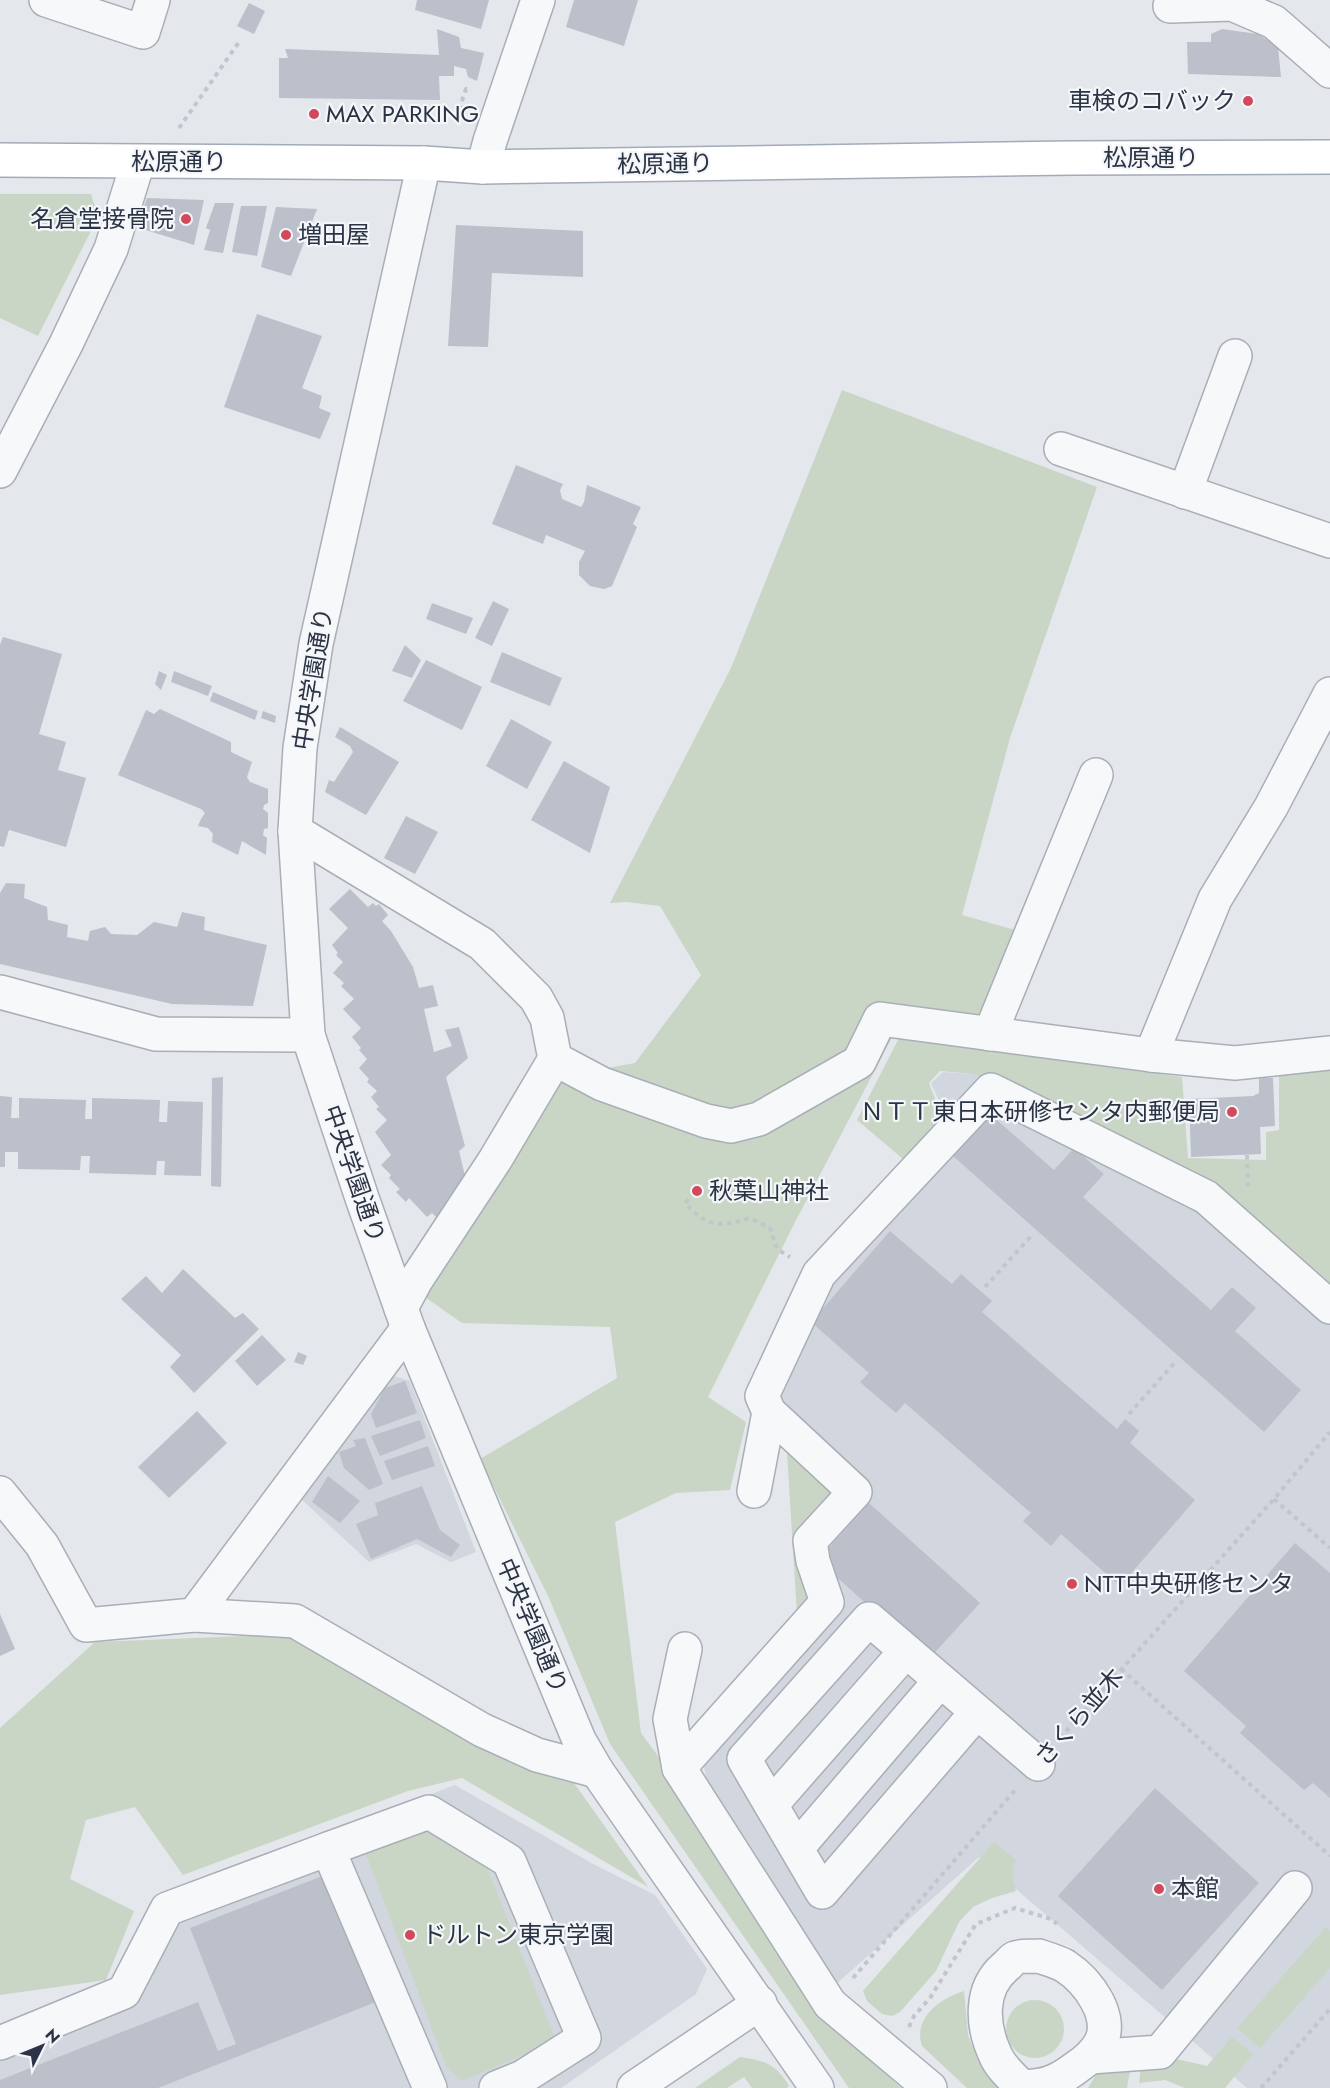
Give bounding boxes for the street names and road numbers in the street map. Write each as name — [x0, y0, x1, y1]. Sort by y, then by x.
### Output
street label: 松原通り — [1103, 140, 1199, 175]
street label: 松原通り — [131, 144, 227, 179]
street label: 松原通り — [617, 145, 713, 182]
street label: 中央学園通り — [284, 605, 341, 753]
street label: 中央学園通り — [314, 1100, 394, 1248]
street label: 中央学園通り — [488, 1553, 577, 1699]
street label: さくら並木 — [1026, 1660, 1131, 1773]

